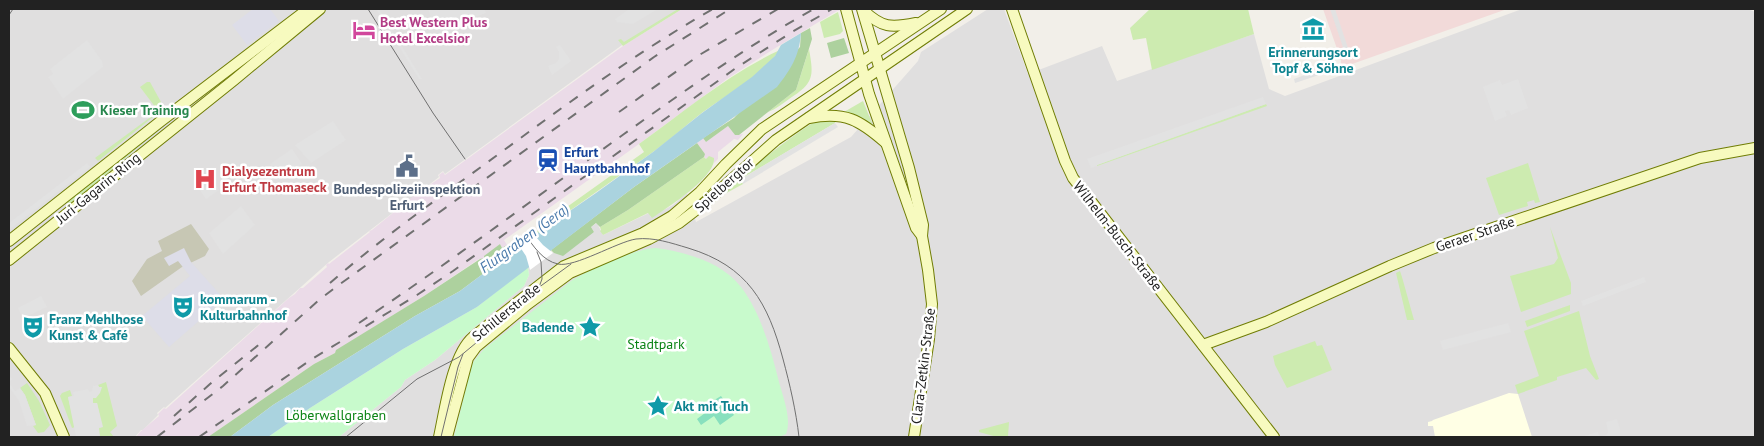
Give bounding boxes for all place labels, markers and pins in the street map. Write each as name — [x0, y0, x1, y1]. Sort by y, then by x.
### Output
place label: Best Western Plus Hotel Excelsior — [380, 13, 487, 47]
museum icon: Erinnerungsort Topf & Söhne — [1300, 16, 1326, 42]
hotel icon: Best Western Plus Hotel Excelsior — [351, 17, 377, 43]
place label: Erinnerungsort Topf & Söhne — [1268, 43, 1358, 77]
sports icon: Kieser Training — [70, 97, 96, 123]
place label: Kieser Training — [100, 101, 189, 119]
place label: Erfurt Hauptbahnhof — [564, 143, 651, 177]
station icon: Erfurt Hauptbahnhof — [535, 147, 561, 173]
public building icon: Bundespolizeiinspektion Erfurt — [394, 153, 420, 179]
place label: Dialysezentrum Erfurt Thomaseck — [222, 162, 327, 196]
hospital icon: Dialysezentrum Erfurt Thomaseck — [192, 166, 218, 192]
place label: Bundespolizeiinspektion Erfurt — [334, 180, 480, 214]
place label: kommarum - Kulturbahnhof — [200, 290, 288, 324]
theatre icon: kommarum - Kulturbahnhof — [170, 294, 196, 320]
place label: Franz Mehlhose Kunst & Café — [49, 310, 143, 344]
theatre icon: Franz Mehlhose Kunst & Café — [20, 314, 46, 340]
place icon: Badende — [577, 314, 603, 340]
place label: Badende — [522, 318, 574, 336]
place icon: Akt mit Tuch — [645, 393, 671, 419]
place label: Akt mit Tuch — [674, 397, 748, 415]

